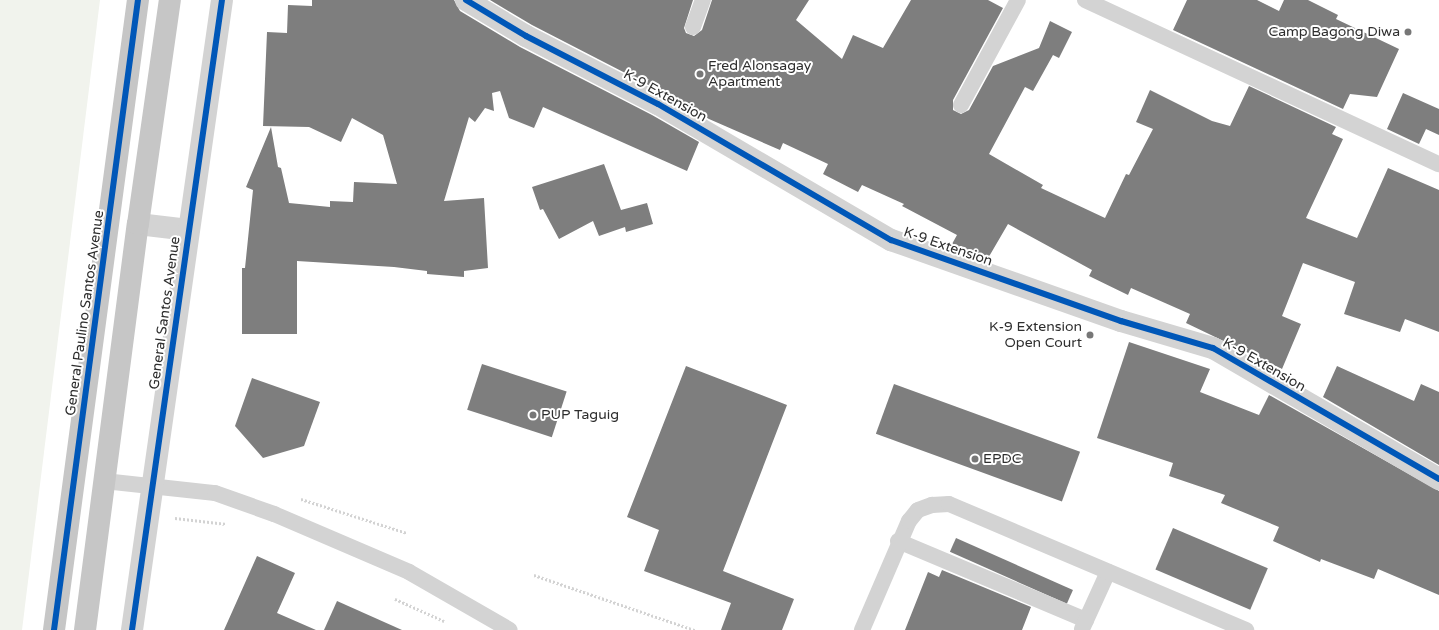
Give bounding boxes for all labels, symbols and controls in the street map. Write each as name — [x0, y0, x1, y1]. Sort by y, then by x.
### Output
place label: Camp Bagong Diwa — [1268, 24, 1400, 40]
marker: Camp Bagong Diwa — [1403, 27, 1413, 37]
place label: Fred Alonsagay Apartment — [708, 58, 811, 90]
street label: K-9 Extension — [620, 66, 710, 126]
marker: Fred Alonsagay Apartment — [695, 69, 705, 79]
street label: General Paulino Santos Avenue — [62, 209, 108, 417]
street label: K-9 Extension — [901, 224, 995, 270]
street label: General Santos Avenue — [146, 235, 184, 391]
place label: K-9 Extension Open Court — [989, 319, 1082, 352]
marker: K-9 Extension Open Court — [1085, 330, 1095, 340]
street label: K-9 Extension — [1220, 334, 1308, 396]
place label: PUP Taguig — [541, 407, 619, 423]
marker: PUP Taguig — [528, 410, 538, 420]
place label: EPDC — [983, 451, 1022, 467]
marker: EPDC — [970, 454, 980, 464]

